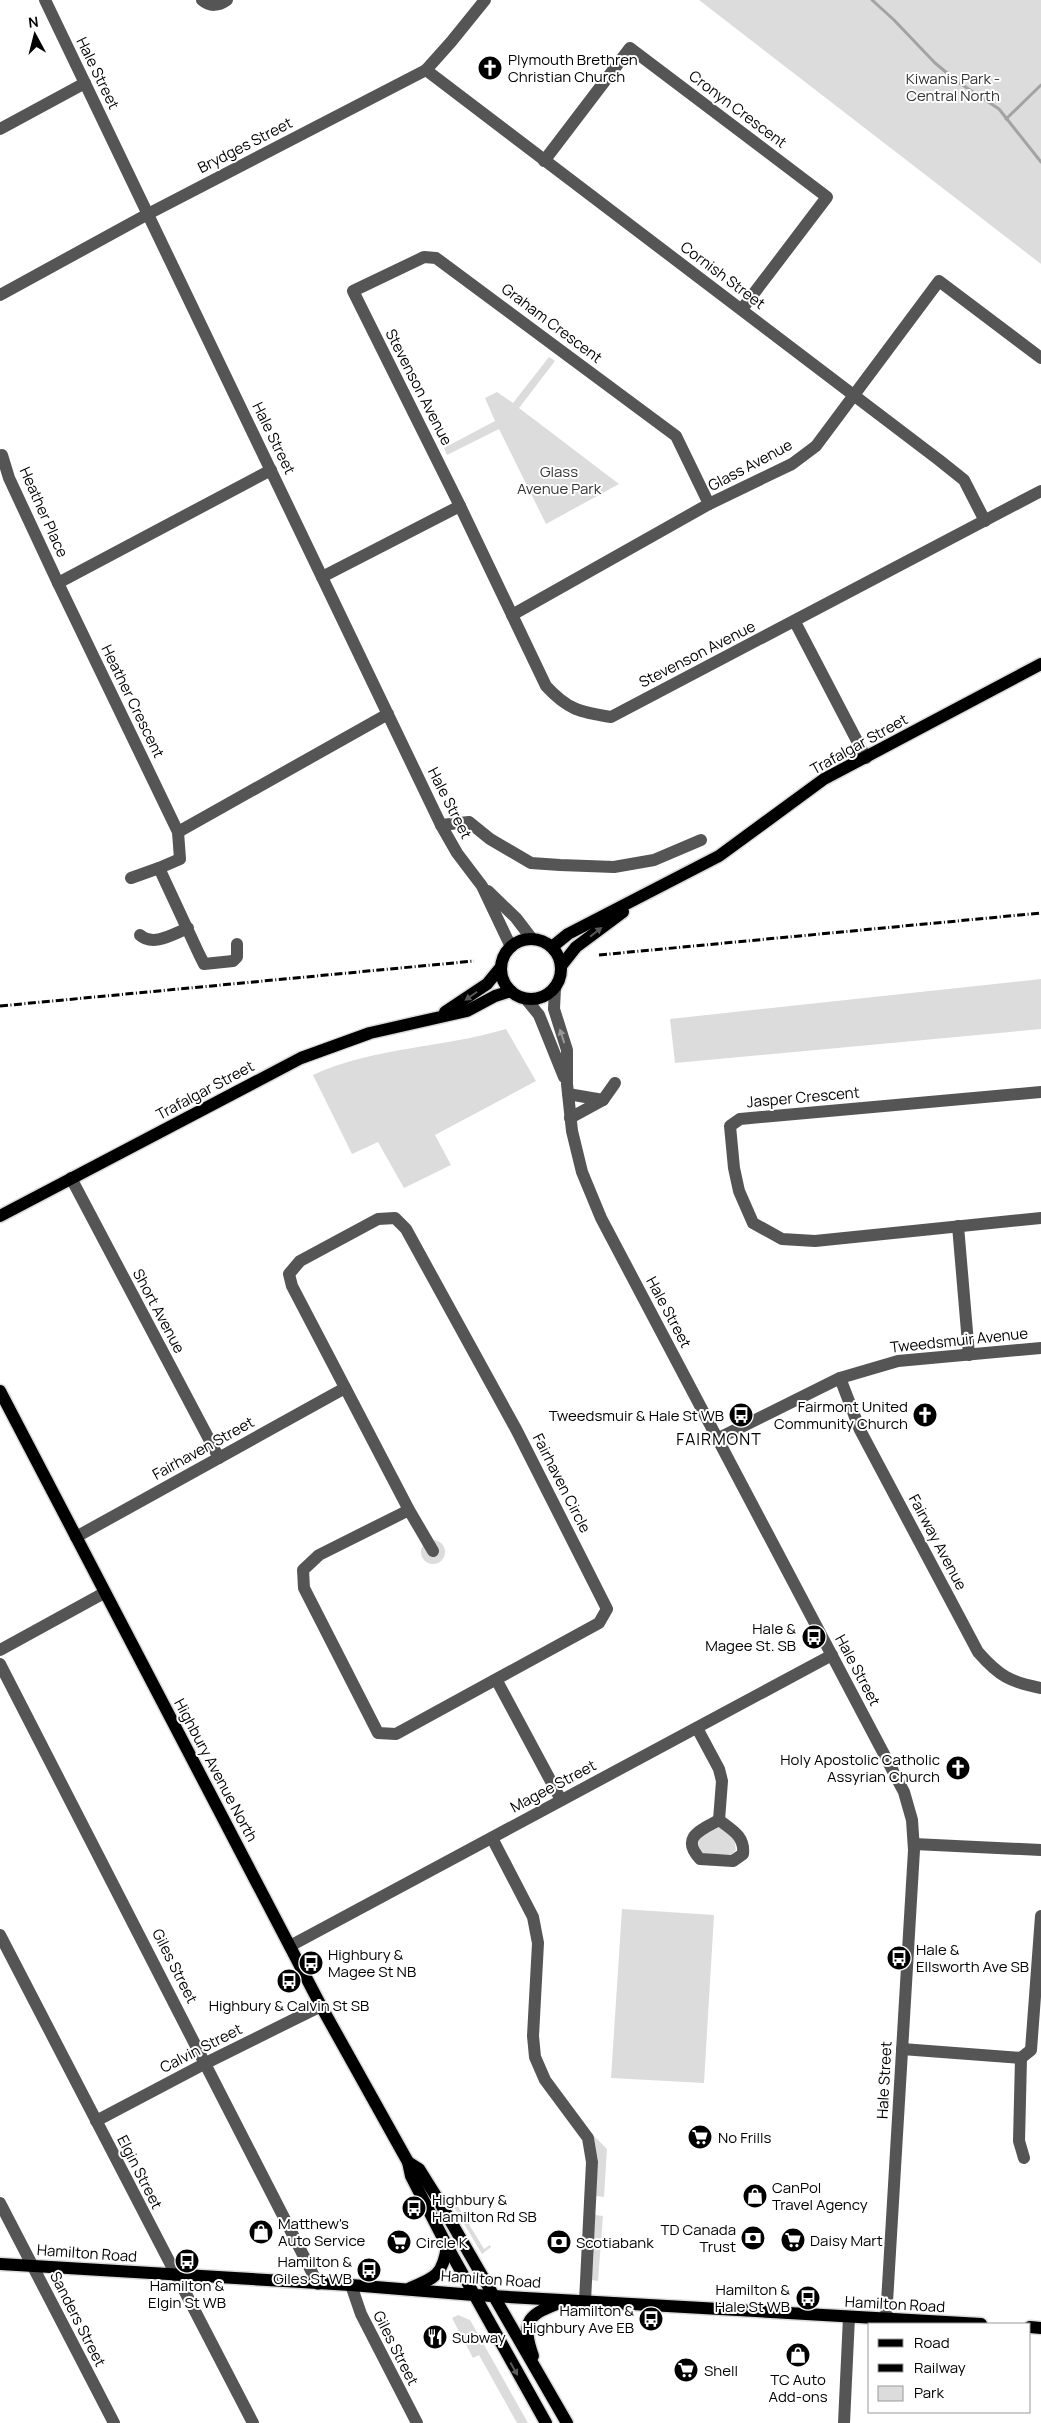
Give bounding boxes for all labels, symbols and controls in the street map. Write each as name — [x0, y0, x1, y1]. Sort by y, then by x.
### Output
north arrow — [10, 10, 60, 60]
text: N — [27, 12, 40, 32]
street label: Hale Street — [71, 33, 125, 113]
place label: Plymouth Brethren Christian Church — [508, 49, 638, 87]
church icon: Plymouth Brethren Christian Church — [477, 55, 503, 81]
street label: Cronyn Crescent — [685, 65, 791, 153]
park label: Kiwanis Park - Central North — [906, 68, 1000, 106]
street label: Brydges Street — [194, 112, 296, 178]
street label: Cornish Street — [676, 236, 770, 314]
street label: Graham Crescent — [497, 278, 607, 368]
street label: Stevenson Avenue — [381, 325, 458, 449]
street label: Hale Street — [247, 398, 301, 478]
street label: Glass Avenue — [704, 434, 796, 496]
park label: Glass Avenue Park — [517, 461, 602, 499]
street label: Heather Place — [15, 463, 73, 561]
street label: Stevenson Avenue — [635, 615, 759, 692]
street label: Heather Crescent — [96, 641, 170, 761]
street label: Trafalgar Street — [807, 709, 911, 779]
street label: Hale Street — [423, 764, 477, 842]
one-way arrow — [589, 927, 602, 938]
one-way arrow — [464, 991, 478, 1001]
one-way arrow — [558, 1028, 566, 1043]
street label: Trafalgar Street — [152, 1055, 258, 1125]
street label: Jasper Crescent — [746, 1082, 860, 1112]
street label: Short Avenue — [128, 1265, 190, 1357]
street label: Hale Street — [641, 1273, 697, 1351]
street label: Tweedsmuir Avenue — [889, 1322, 1029, 1358]
place label: Fairmont United Community Church — [774, 1396, 908, 1434]
bus stop icon: Tweedsmuir & Hale St WB — [728, 1402, 754, 1428]
church icon: Fairmont United Community Church — [912, 1402, 938, 1428]
place label: Tweedsmuir & Hale St WB — [549, 1405, 724, 1426]
street label: Fairhaven Street — [148, 1411, 258, 1485]
district label: FAIRMONT — [676, 1428, 762, 1450]
street label: Fairhaven Circle — [528, 1430, 596, 1537]
street label: Fairway Avenue — [904, 1490, 972, 1594]
place label: Hale & Magee St. SB — [705, 1618, 796, 1656]
bus stop icon: Hale & Magee St. SB — [801, 1624, 827, 1650]
street label: Hale Street — [830, 1631, 886, 1709]
street label: Highbury Avenue North — [169, 1695, 263, 1845]
place label: Holy Apostolic Catholic Assyrian Church — [780, 1749, 940, 1787]
street label: Magee Street — [506, 1755, 600, 1817]
church icon: Holy Apostolic Catholic Assyrian Church — [945, 1755, 971, 1781]
street label: Giles Street — [147, 1925, 203, 2007]
place label: Hale & Ellsworth Ave SB — [916, 1939, 1029, 1977]
place label: Highbury & Magee St NB — [328, 1944, 416, 1982]
bus stop icon: Hale & Ellsworth Ave SB — [886, 1945, 912, 1971]
bus stop icon: Highbury & Magee St NB — [298, 1950, 324, 1976]
bus stop icon: Highbury & Calvin St SB — [276, 1968, 302, 1994]
place label: Highbury & Calvin St SB — [209, 1995, 369, 2016]
street label: Calvin Street — [156, 2018, 246, 2078]
street label: Hale Street — [871, 2041, 897, 2119]
supermarket icon: No Frills — [687, 2124, 713, 2150]
place label: No Frills — [718, 2127, 772, 2148]
street label: Elgin Street — [112, 2131, 168, 2213]
place label: CanPol Travel Agency — [772, 2177, 868, 2215]
shop icon: CanPol Travel Agency — [742, 2183, 768, 2209]
place label: Highbury & Hamilton Rd SB — [432, 2189, 537, 2227]
bus stop icon: Highbury & Hamilton Rd SB — [401, 2195, 427, 2221]
place label: Matthew's Auto Service — [278, 2213, 366, 2251]
shop icon: Matthew's Auto Service — [248, 2219, 274, 2245]
place label: TD Canada Trust — [660, 2219, 736, 2257]
bank icon: TD Canada Trust — [740, 2225, 766, 2251]
supermarket icon: Daisy Mart — [780, 2227, 806, 2253]
supermarket icon: Circle K — [386, 2229, 412, 2255]
bank icon: Scotiabank — [546, 2229, 572, 2255]
place label: Daisy Mart — [810, 2230, 883, 2251]
place label: Circle K — [416, 2232, 468, 2253]
place label: Scotiabank — [576, 2232, 654, 2253]
street label: Hamilton Road — [36, 2239, 138, 2267]
bus stop icon: Hamilton & Elgin St WB — [174, 2248, 200, 2274]
place label: Hamilton & Giles St WB — [273, 2251, 352, 2289]
bus stop icon: Hamilton & Giles St WB — [356, 2257, 382, 2283]
street label: Hamilton Road — [440, 2265, 542, 2293]
street label: Sanders Street — [45, 2268, 111, 2370]
place label: Hamilton & Elgin St WB — [148, 2275, 226, 2313]
place label: Hamilton & Hale St WB — [715, 2279, 790, 2317]
bus stop icon: Hamilton & Hale St WB — [795, 2285, 821, 2311]
street label: Hamilton Road — [844, 2291, 946, 2317]
place label: Hamilton & Highbury Ave EB — [523, 2300, 634, 2338]
bus stop icon: Hamilton & Highbury Ave EB — [638, 2306, 664, 2332]
street label: Giles Street — [368, 2307, 424, 2389]
legend — [868, 2323, 1031, 2413]
restaurant icon: Subway — [422, 2324, 448, 2350]
place label: Subway — [452, 2327, 506, 2348]
text: Road — [914, 2332, 950, 2353]
shop icon: TC Auto Add-ons — [785, 2342, 811, 2368]
supermarket icon: Shell — [673, 2357, 699, 2383]
text: Railway — [914, 2357, 966, 2378]
place label: Shell — [704, 2360, 738, 2381]
one-way arrow — [510, 2362, 519, 2375]
place label: TC Auto Add-ons — [768, 2369, 828, 2407]
text: Park — [914, 2382, 944, 2403]

